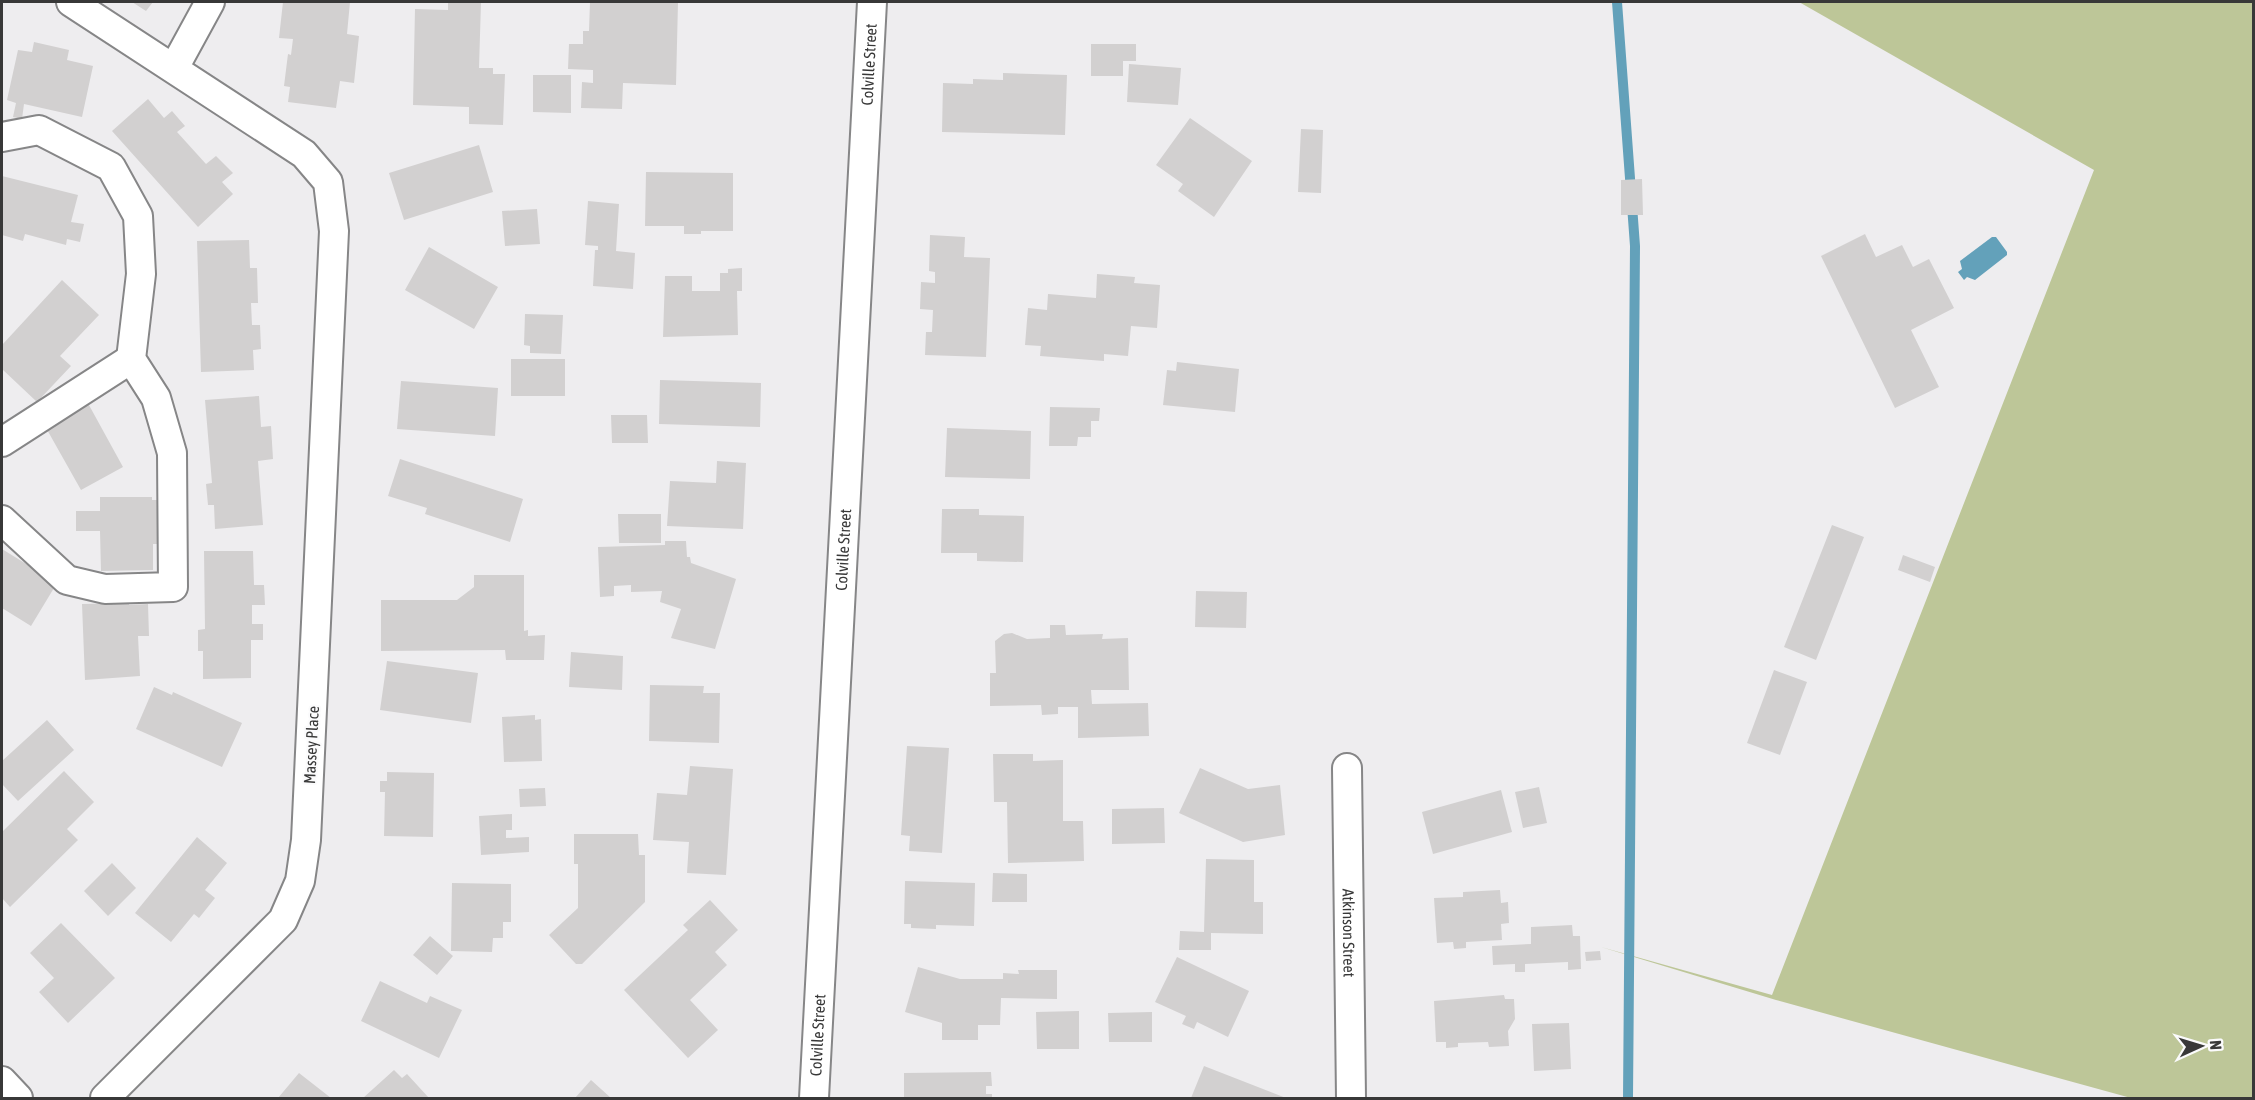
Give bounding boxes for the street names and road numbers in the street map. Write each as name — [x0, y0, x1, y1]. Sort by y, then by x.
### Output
street label: Colville Street — [858, 23, 880, 106]
street label: Colville Street — [832, 508, 854, 591]
street label: Massey Place — [300, 706, 323, 785]
street label: Atkinson Street — [1339, 888, 1359, 978]
street label: Colville Street — [806, 993, 829, 1077]

